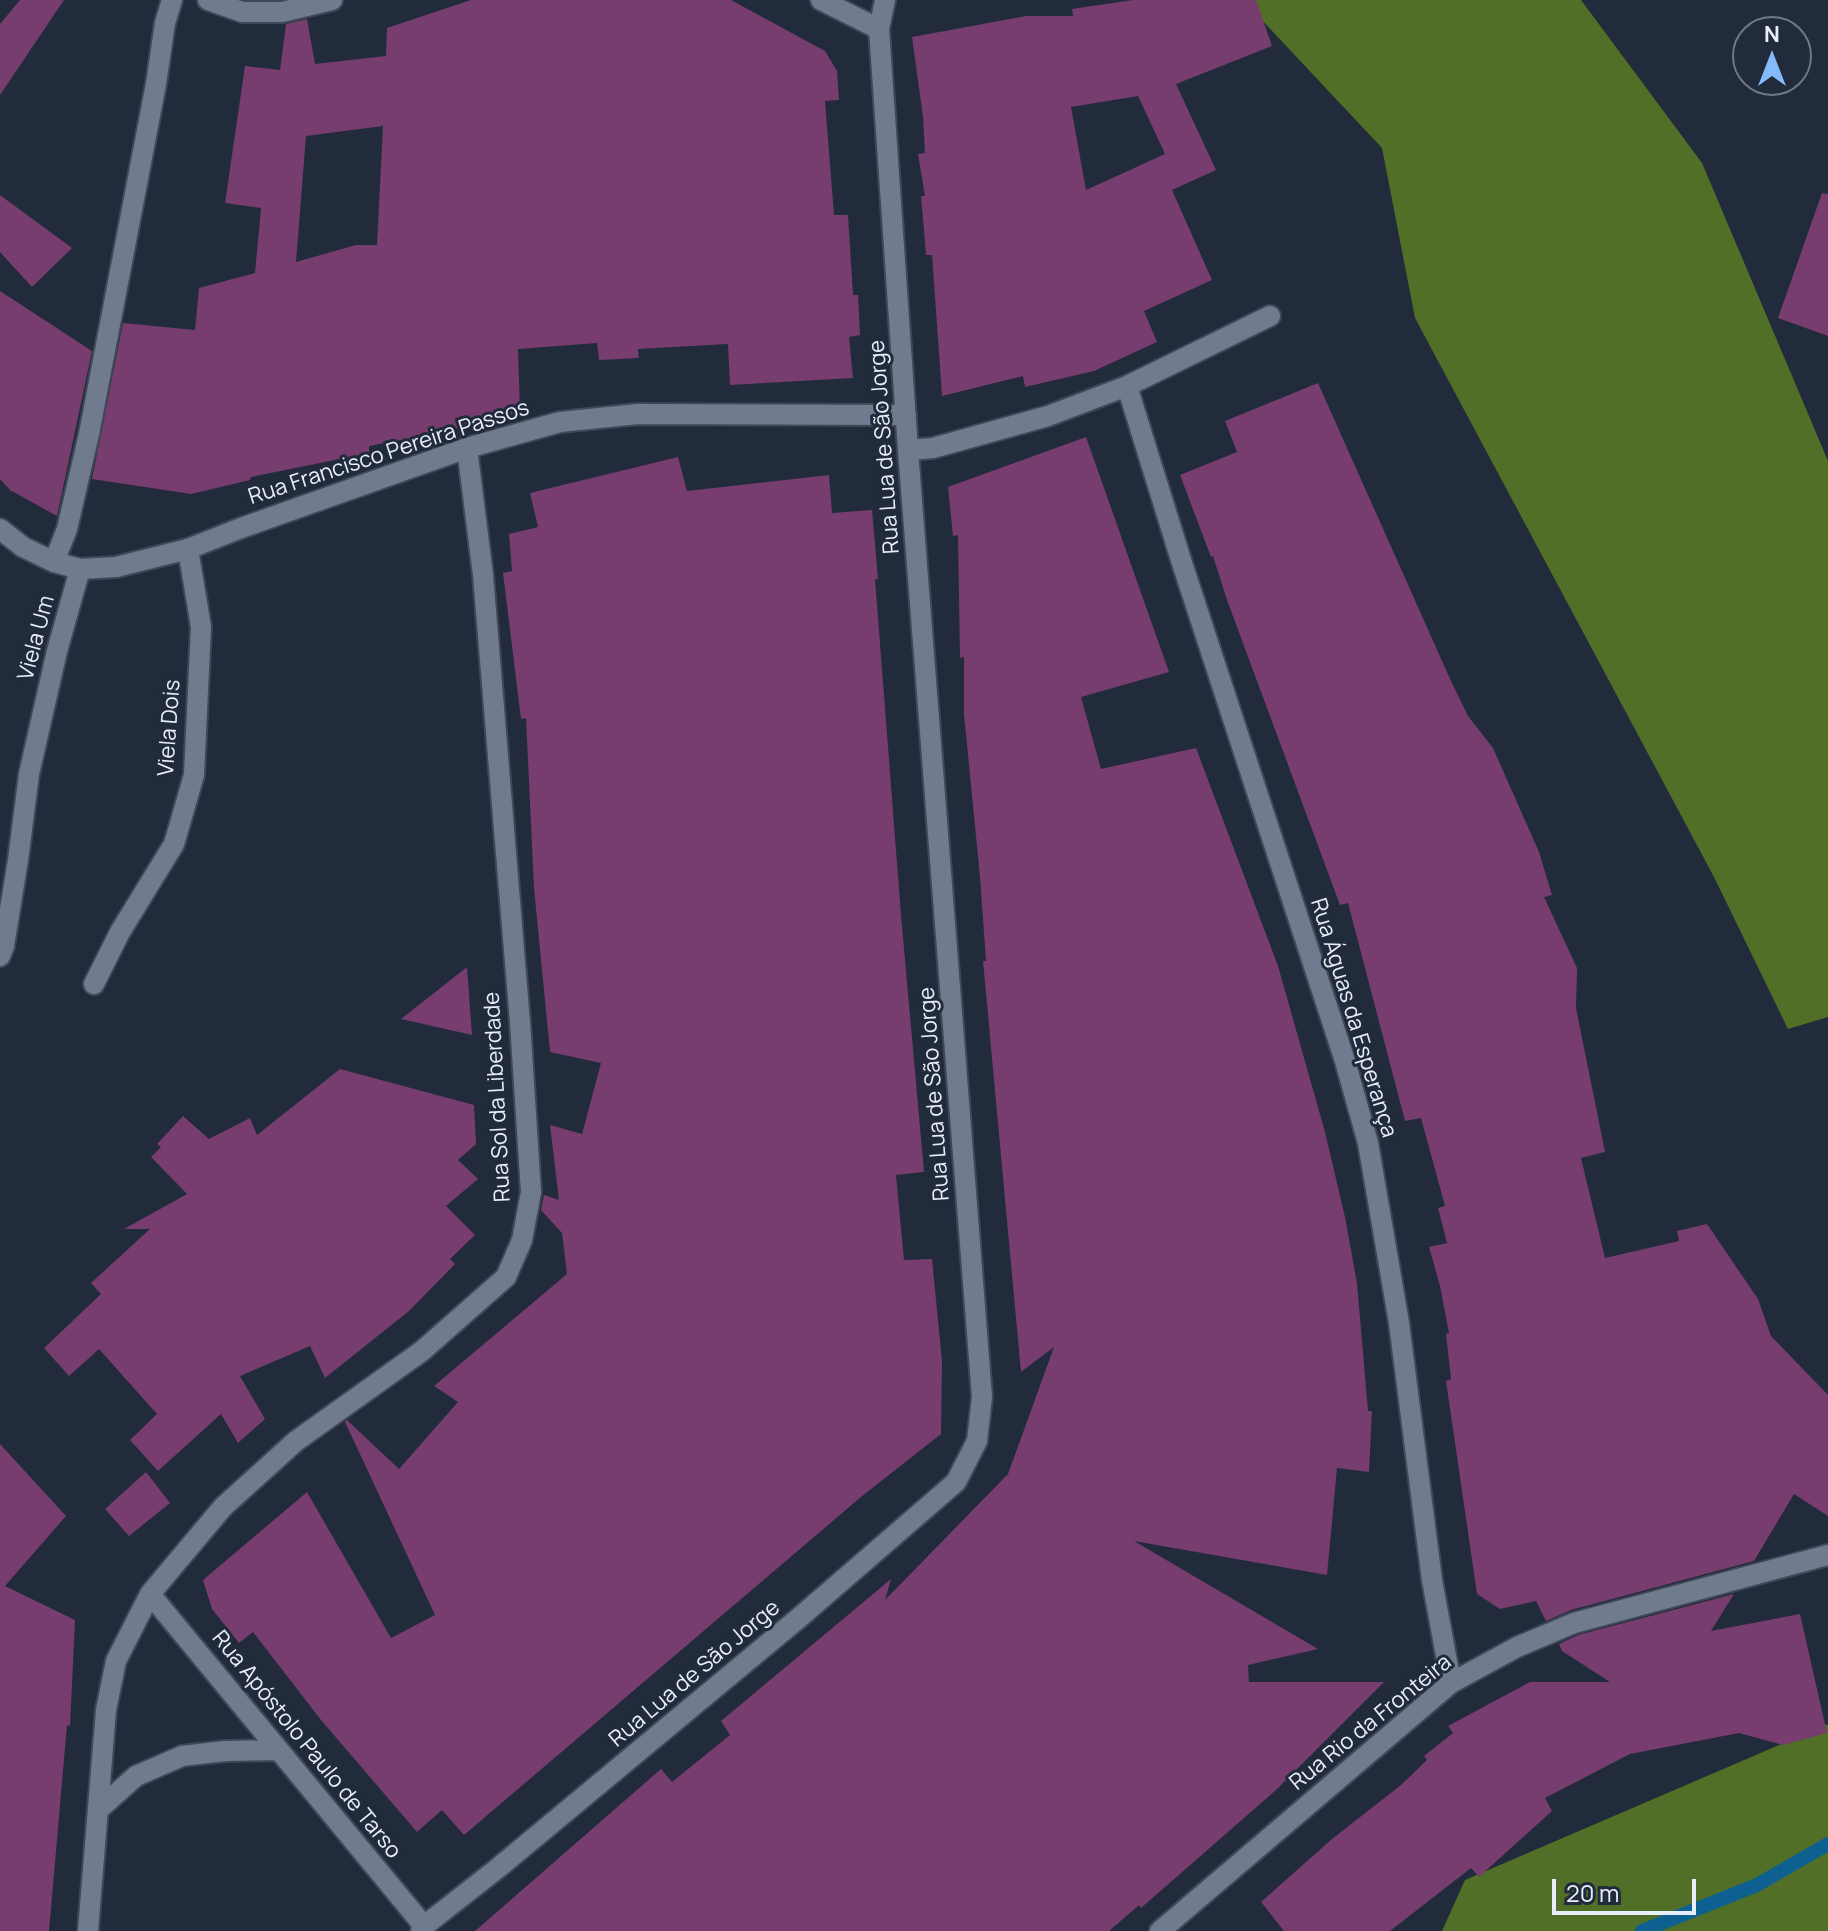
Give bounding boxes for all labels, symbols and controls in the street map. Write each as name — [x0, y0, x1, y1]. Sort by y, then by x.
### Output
north arrow — [1732, 16, 1812, 96]
text: N — [1764, 19, 1780, 49]
street label: Rua Lua de São Jorge — [864, 339, 906, 555]
street label: Rua Francisco Pereira Passos — [245, 395, 533, 511]
street label: Viela Um — [13, 593, 61, 683]
street label: Viela Dois — [153, 679, 187, 777]
street label: Rua Águas da Esperança — [1304, 895, 1402, 1141]
street label: Rua Lua de São Jorge — [914, 986, 956, 1202]
street label: Rua Sol da Liberdade — [479, 991, 517, 1203]
street label: Rua Lua de São Jorge — [604, 1595, 786, 1753]
street label: Rua Apóstolo Paulo de Tarso — [206, 1626, 406, 1864]
street label: Rua Rio da Fronteira — [1285, 1650, 1457, 1796]
scale bar — [1556, 1863, 1700, 1913]
text: 20 m — [1566, 1876, 1619, 1909]

